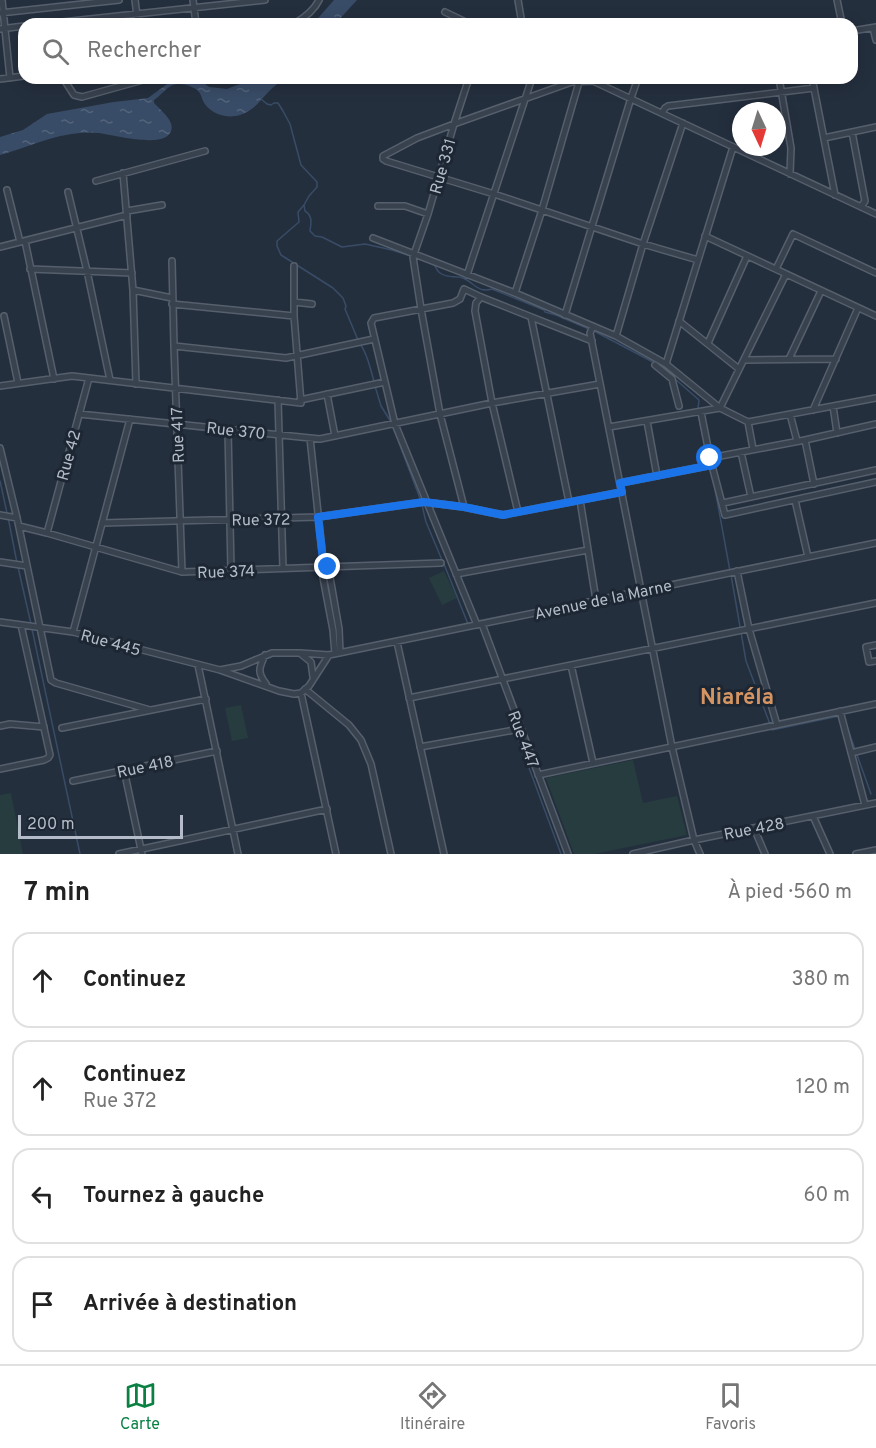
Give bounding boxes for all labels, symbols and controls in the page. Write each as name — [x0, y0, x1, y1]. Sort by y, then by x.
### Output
search box — [18, 18, 858, 84]
icon: search — [39, 35, 72, 68]
text: Rechercher — [87, 38, 201, 65]
north arrow — [732, 102, 786, 156]
street label: Rue 331 — [426, 136, 461, 197]
street label: Rue 417 — [168, 407, 190, 463]
street label: Rue 370 — [205, 419, 266, 445]
street label: Rue 42 — [54, 428, 86, 483]
route start — [696, 444, 722, 470]
street label: Rue 372 — [231, 510, 291, 532]
route end — [314, 553, 340, 579]
street label: Rue 374 — [197, 562, 255, 584]
street label: Avenue de la Marne — [533, 577, 674, 625]
street label: Rue 445 — [78, 626, 143, 662]
district label: Niaréla — [700, 685, 774, 712]
street label: Rue 447 — [502, 708, 542, 771]
street label: Rue 418 — [115, 752, 176, 784]
scale bar — [18, 812, 183, 840]
street label: Rue 428 — [722, 814, 786, 846]
text: 200 m — [27, 815, 75, 835]
text: 7 min — [24, 877, 90, 910]
text: À pied · 560 m — [728, 880, 852, 906]
icon: ahead — [26, 964, 59, 997]
text: Continuez — [83, 967, 186, 994]
text: 380 m — [791, 967, 850, 993]
text: Continuez — [83, 1062, 186, 1089]
icon: ahead — [26, 1072, 59, 1105]
text: 120 m — [796, 1075, 850, 1101]
text: Rue 372 — [83, 1089, 157, 1115]
icon: left — [26, 1180, 59, 1213]
text: Tournez à gauche — [83, 1183, 264, 1210]
text: 60 m — [804, 1183, 850, 1209]
icon: arrive — [26, 1288, 59, 1321]
text: Arrivée à destination — [83, 1291, 297, 1318]
tab: Carte — [120, 1379, 160, 1435]
tab: Itinéraire — [400, 1379, 465, 1435]
tab: Favoris — [705, 1379, 756, 1435]

